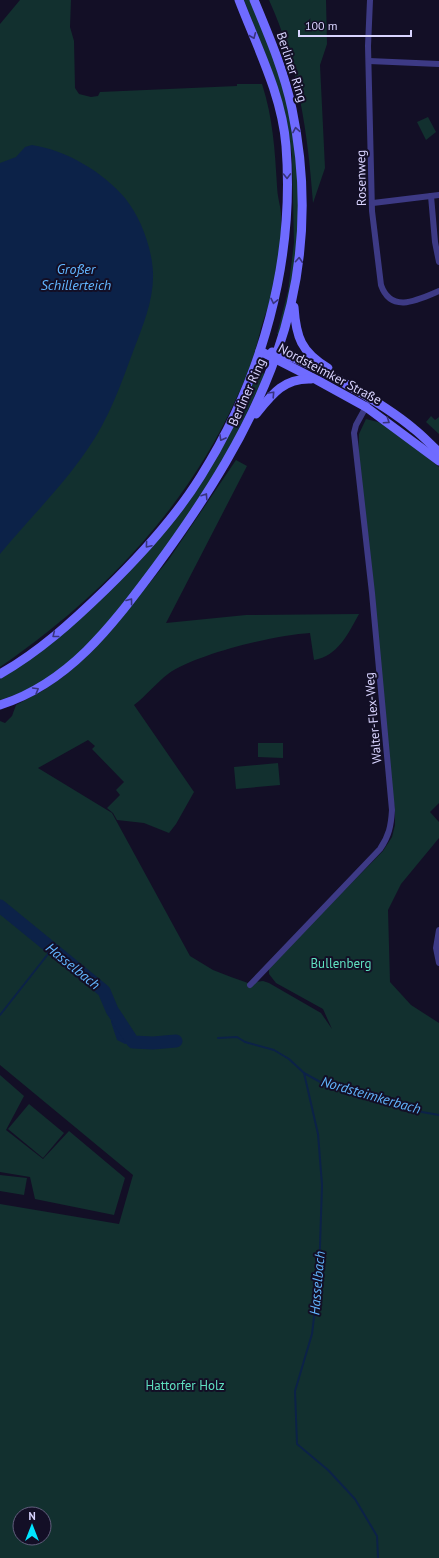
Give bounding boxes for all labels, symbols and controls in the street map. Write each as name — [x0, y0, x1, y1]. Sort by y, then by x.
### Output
scale bar — [299, 12, 411, 38]
text: 100 m — [305, 18, 338, 33]
street label: Berliner Ring — [273, 30, 311, 104]
one-way arrow — [248, 32, 256, 40]
one-way arrow — [292, 127, 301, 134]
street label: Rosenweg — [352, 150, 370, 206]
one-way arrow — [283, 173, 291, 179]
one-way arrow — [295, 257, 304, 263]
water label: Großer Schillerteich — [41, 260, 111, 294]
one-way arrow — [270, 298, 279, 304]
street label: Nordsteimker Straße — [275, 340, 385, 408]
street label: Berliner Ring — [224, 355, 270, 429]
one-way arrow — [268, 391, 275, 399]
one-way arrow — [383, 416, 390, 424]
one-way arrow — [220, 434, 227, 442]
one-way arrow — [201, 493, 208, 500]
one-way arrow — [145, 540, 152, 547]
one-way arrow — [125, 599, 132, 606]
one-way arrow — [52, 630, 59, 637]
street label: Walter-Flex-Weg — [361, 672, 385, 764]
one-way arrow — [32, 687, 39, 694]
water label: Hasselbach — [42, 939, 104, 993]
park label: Bullenberg — [311, 955, 371, 972]
water label: Nordsteimkerbach — [319, 1072, 423, 1118]
water label: Hasselbach — [305, 1250, 329, 1316]
park label: Hattorfer Holz — [145, 1377, 225, 1394]
north arrow — [12, 1506, 52, 1546]
text: N — [28, 1509, 36, 1523]

